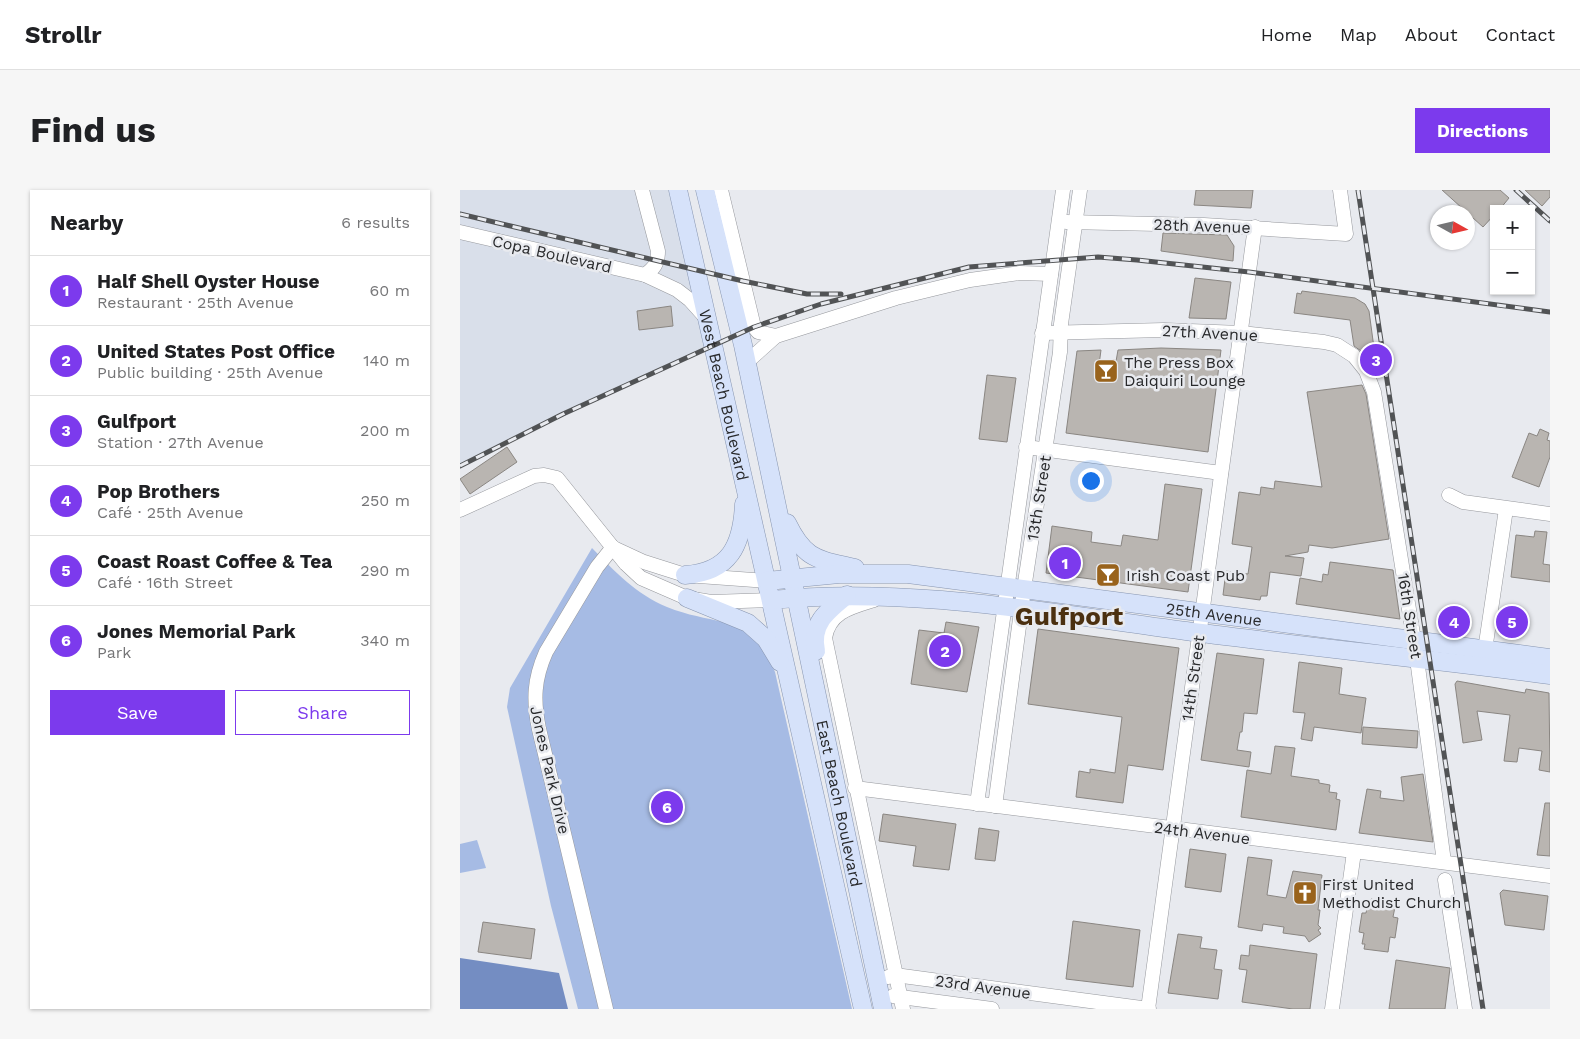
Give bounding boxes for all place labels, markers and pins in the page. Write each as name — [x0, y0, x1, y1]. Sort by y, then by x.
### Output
pin: 3 — [1360, 341, 1392, 379]
place label: The Press Box Daiquiri Lounge — [1124, 353, 1246, 390]
bar icon: The Press Box Daiquiri Lounge — [1093, 358, 1119, 384]
pin: 1 — [1049, 544, 1081, 582]
bar icon: Irish Coast Pub — [1095, 562, 1121, 588]
place label: Irish Coast Pub — [1126, 566, 1245, 585]
pin: 4 — [1438, 603, 1470, 641]
pin: 5 — [1496, 603, 1528, 641]
pin: 2 — [929, 632, 961, 670]
pin: 6 — [651, 788, 683, 826]
place label: First United Methodist Church — [1322, 875, 1462, 912]
church icon: First United Methodist Church — [1292, 880, 1318, 906]

